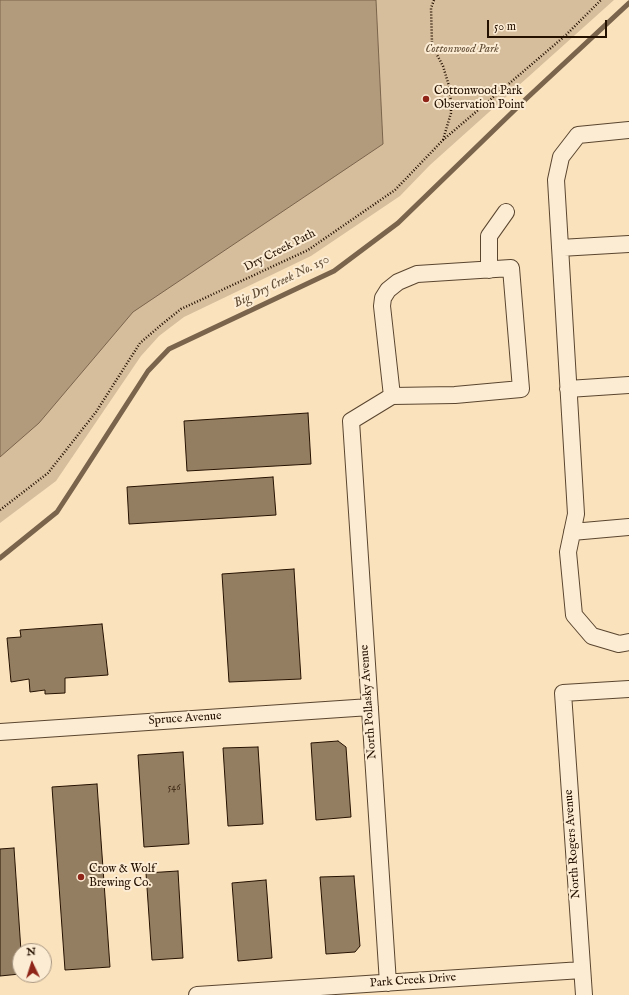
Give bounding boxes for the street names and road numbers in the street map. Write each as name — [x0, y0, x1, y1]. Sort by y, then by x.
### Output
street label: Dry Creek Path — [242, 227, 318, 275]
street label: North Pollasky Avenue — [358, 644, 380, 760]
street label: Spruce Avenue — [148, 709, 222, 729]
street label: North Rogers Avenue — [562, 789, 584, 899]
street label: Park Creek Drive — [369, 971, 457, 991]

